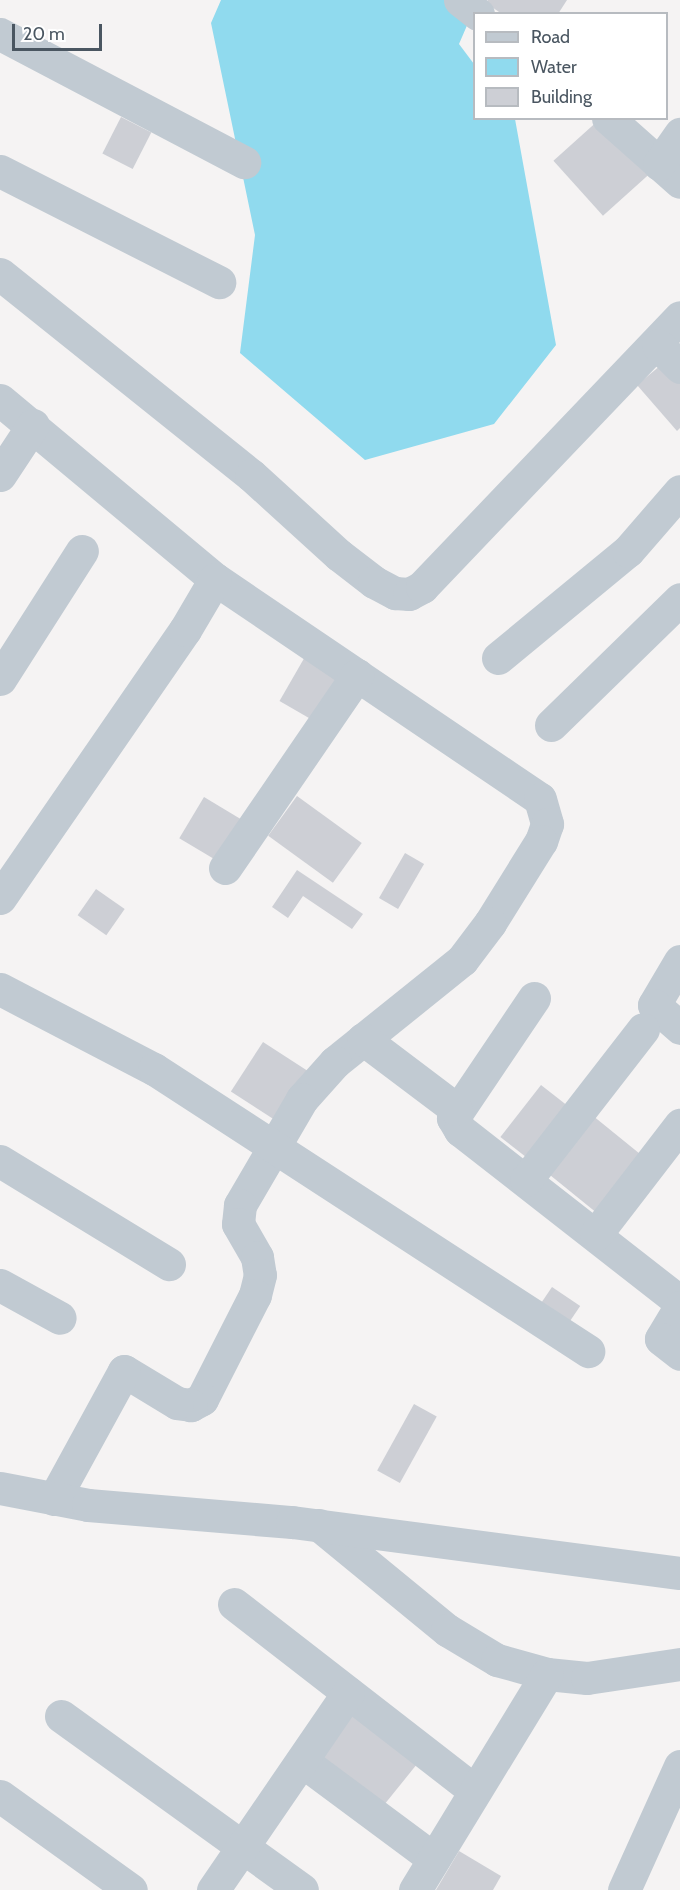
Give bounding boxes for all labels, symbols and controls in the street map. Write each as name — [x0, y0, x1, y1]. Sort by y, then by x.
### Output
scale bar — [15, 12, 105, 50]
legend — [473, 12, 668, 120]
text: 20 m — [23, 23, 65, 45]
text: Road — [531, 26, 570, 48]
text: Water — [531, 56, 577, 78]
text: Building — [531, 86, 592, 108]

